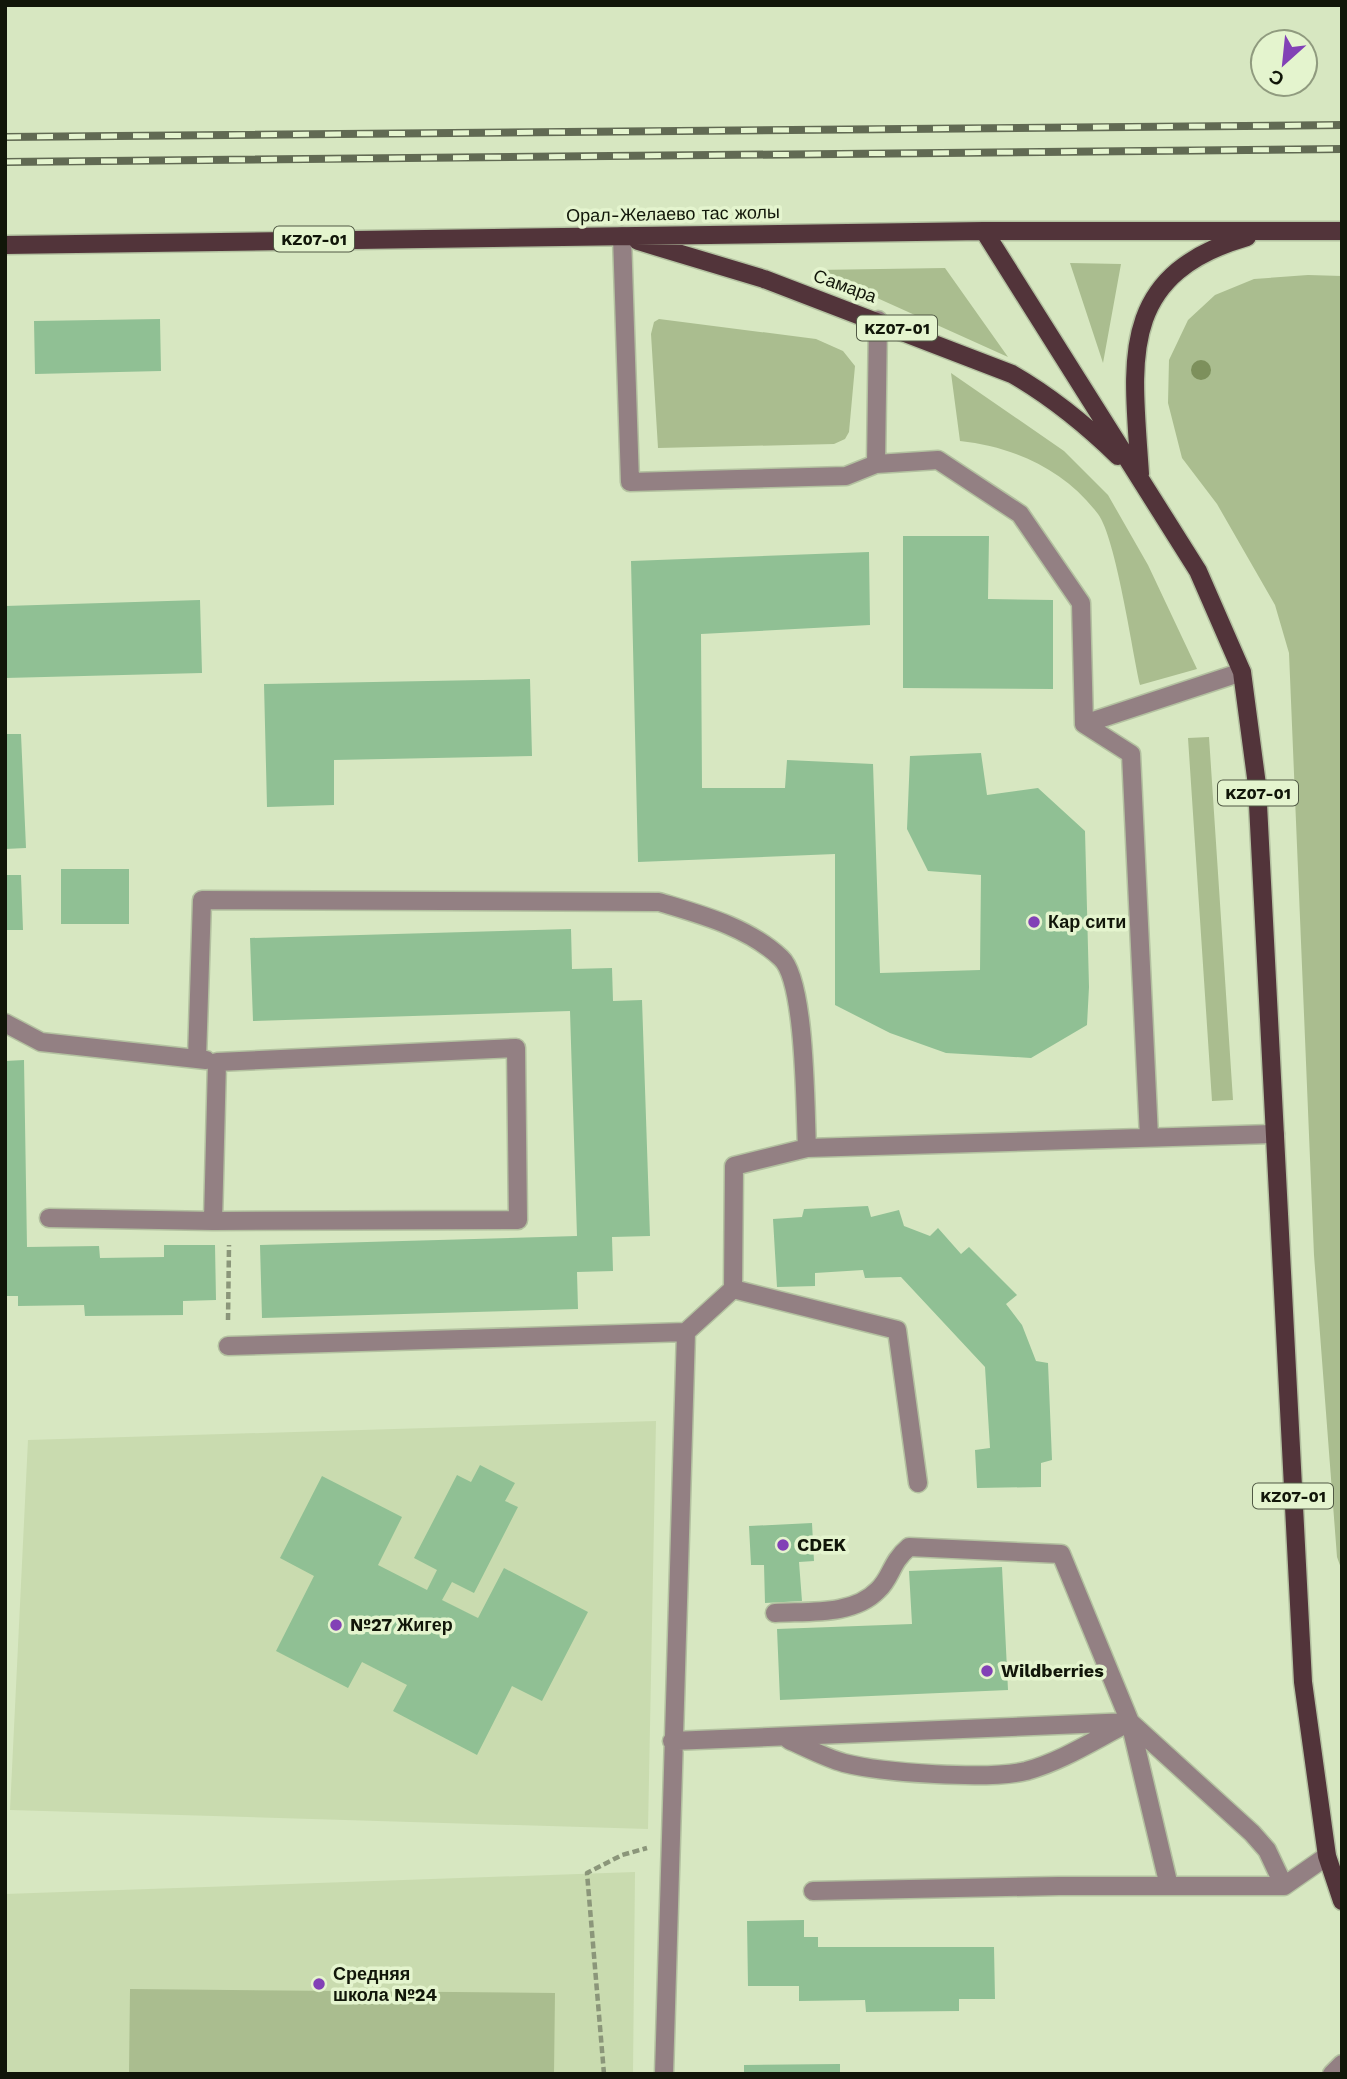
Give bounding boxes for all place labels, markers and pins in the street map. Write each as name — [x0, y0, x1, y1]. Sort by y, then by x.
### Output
place label: Кар сити — [1048, 911, 1126, 932]
marker: Кар сити — [1026, 914, 1042, 930]
place label: CDEK — [797, 1534, 847, 1555]
marker: CDEK — [775, 1537, 791, 1553]
place label: №27 Жигер — [350, 1614, 453, 1635]
marker: №27 Жигер — [328, 1617, 344, 1633]
place label: Wildberries — [1001, 1660, 1104, 1681]
marker: Wildberries — [979, 1663, 995, 1679]
place label: Средняя школа №24 — [333, 1963, 437, 2005]
marker: Средняя школа №24 — [311, 1976, 327, 1992]

